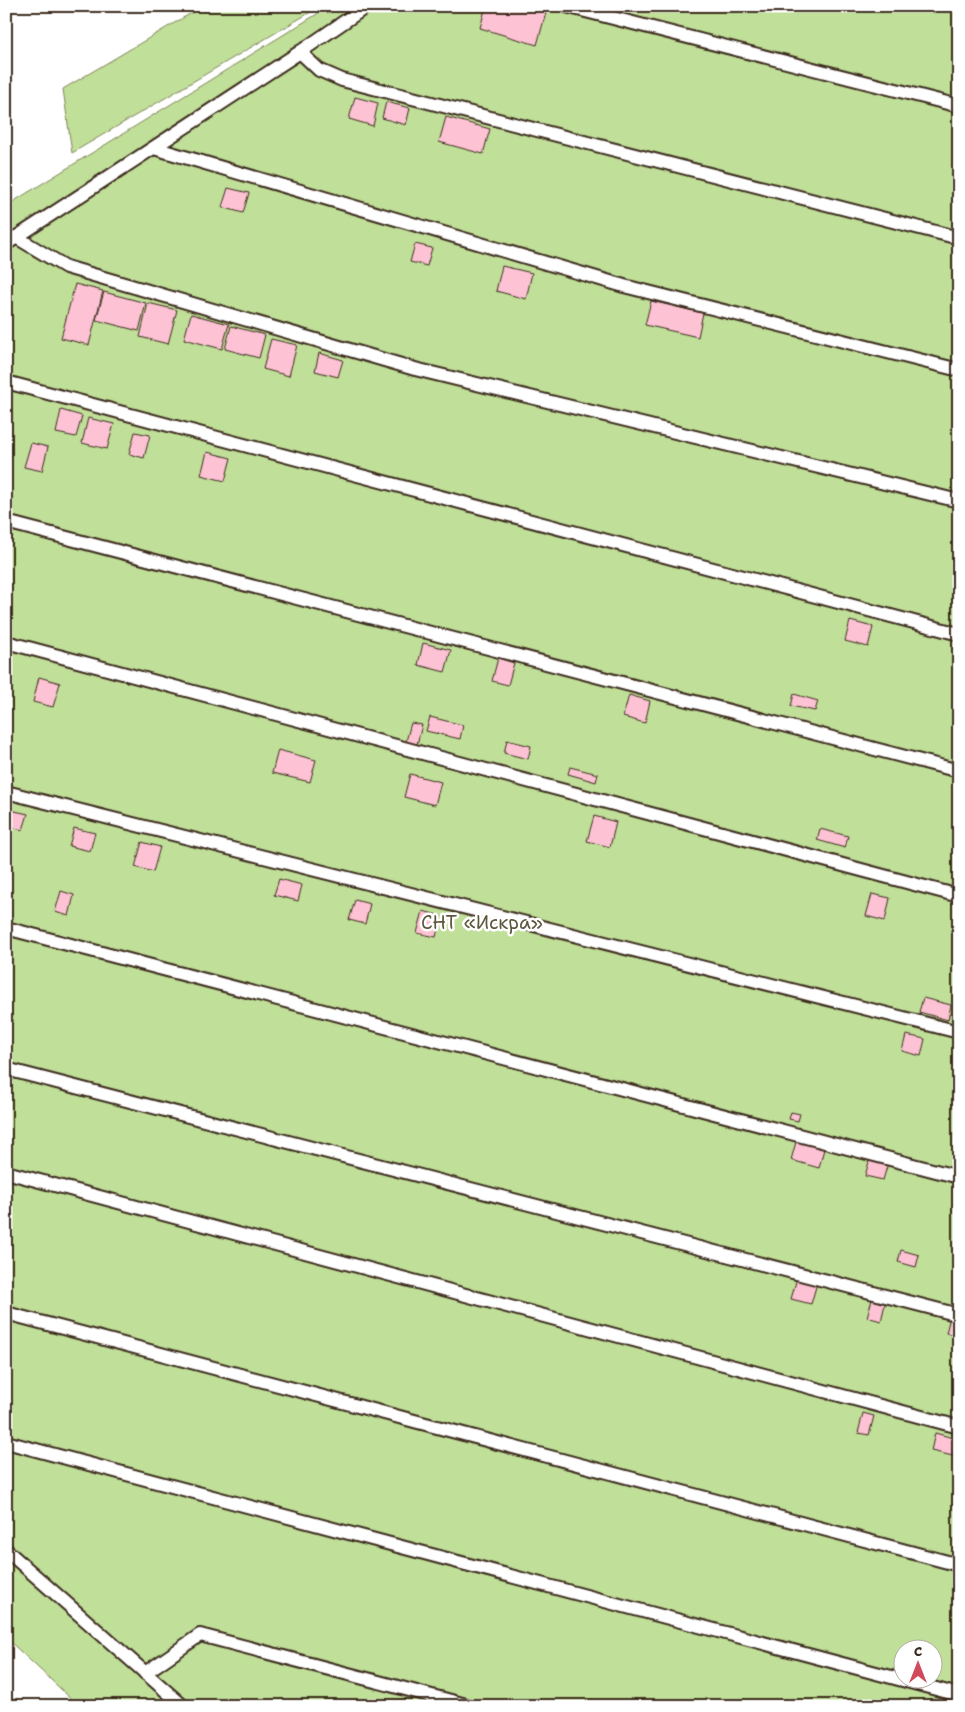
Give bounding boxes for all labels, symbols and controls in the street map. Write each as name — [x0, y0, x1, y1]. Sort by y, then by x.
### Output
park label: СНТ «Искра» — [421, 910, 543, 935]
north arrow — [892, 1640, 942, 1690]
text: С — [914, 1642, 922, 1660]

